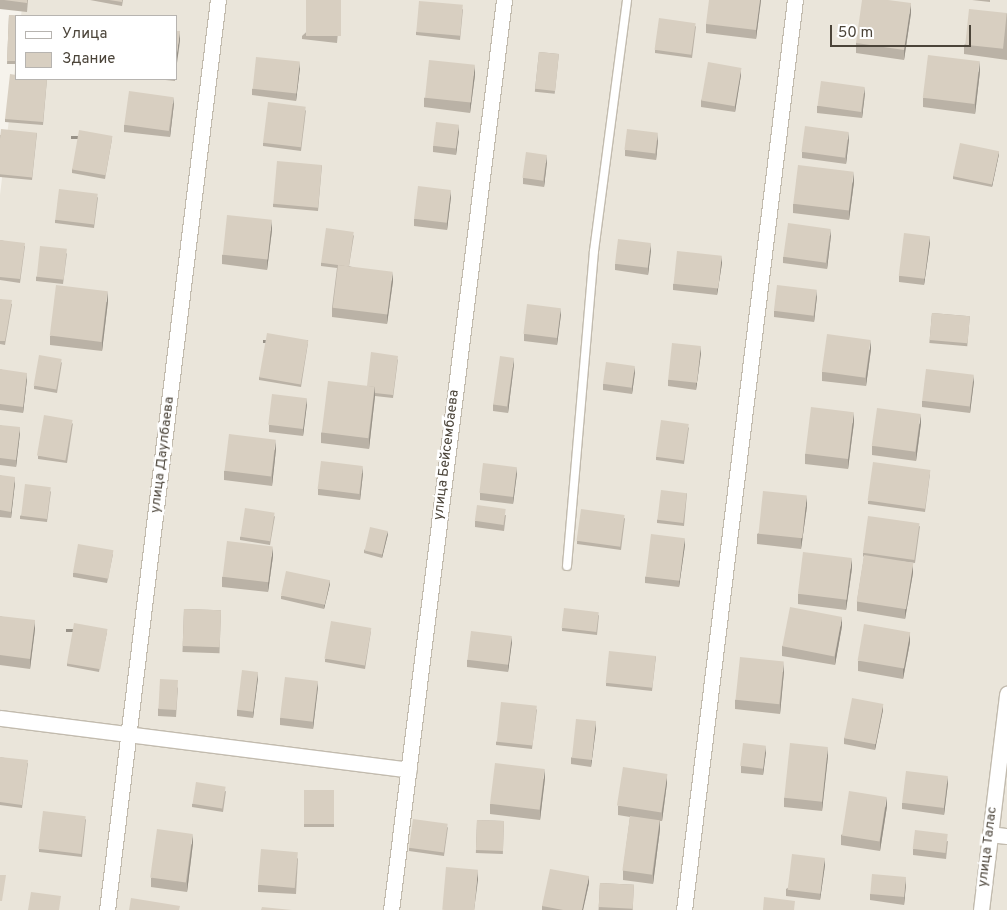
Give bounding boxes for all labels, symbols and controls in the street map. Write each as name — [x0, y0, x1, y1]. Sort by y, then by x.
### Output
legend — [15, 15, 178, 80]
scale bar — [832, 15, 973, 47]
text: 50 m — [838, 24, 873, 43]
text: Улица — [62, 25, 107, 44]
text: Здание — [62, 50, 115, 69]
street label: улица Бейсембаева — [431, 389, 463, 521]
street label: улица Даулбаева — [148, 396, 178, 514]
street label: улица Талас — [975, 806, 1001, 888]

